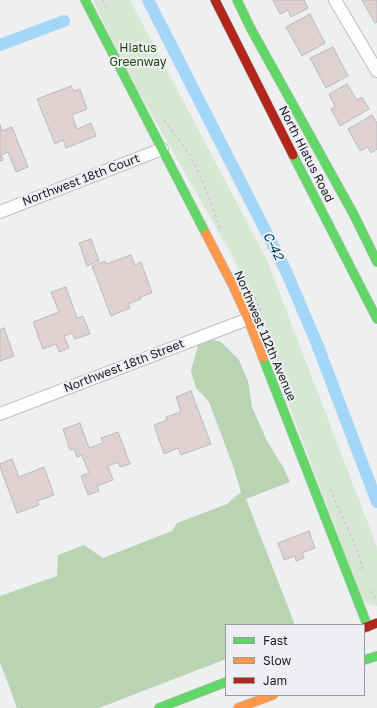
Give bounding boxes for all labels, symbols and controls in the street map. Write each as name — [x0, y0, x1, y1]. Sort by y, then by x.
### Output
park label: Hiatus Greenway — [110, 41, 166, 69]
street label: North Hiatus Road — [275, 103, 337, 205]
street label: Northwest 18th Court — [20, 151, 142, 209]
water label: C-42 — [259, 229, 287, 263]
street label: Northwest 112th Avenue — [231, 269, 299, 403]
street label: Northwest 18th Street — [62, 336, 186, 396]
legend — [225, 624, 365, 696]
text: Fast — [263, 633, 288, 648]
text: Slow — [263, 653, 291, 668]
text: Jam — [263, 673, 287, 688]

